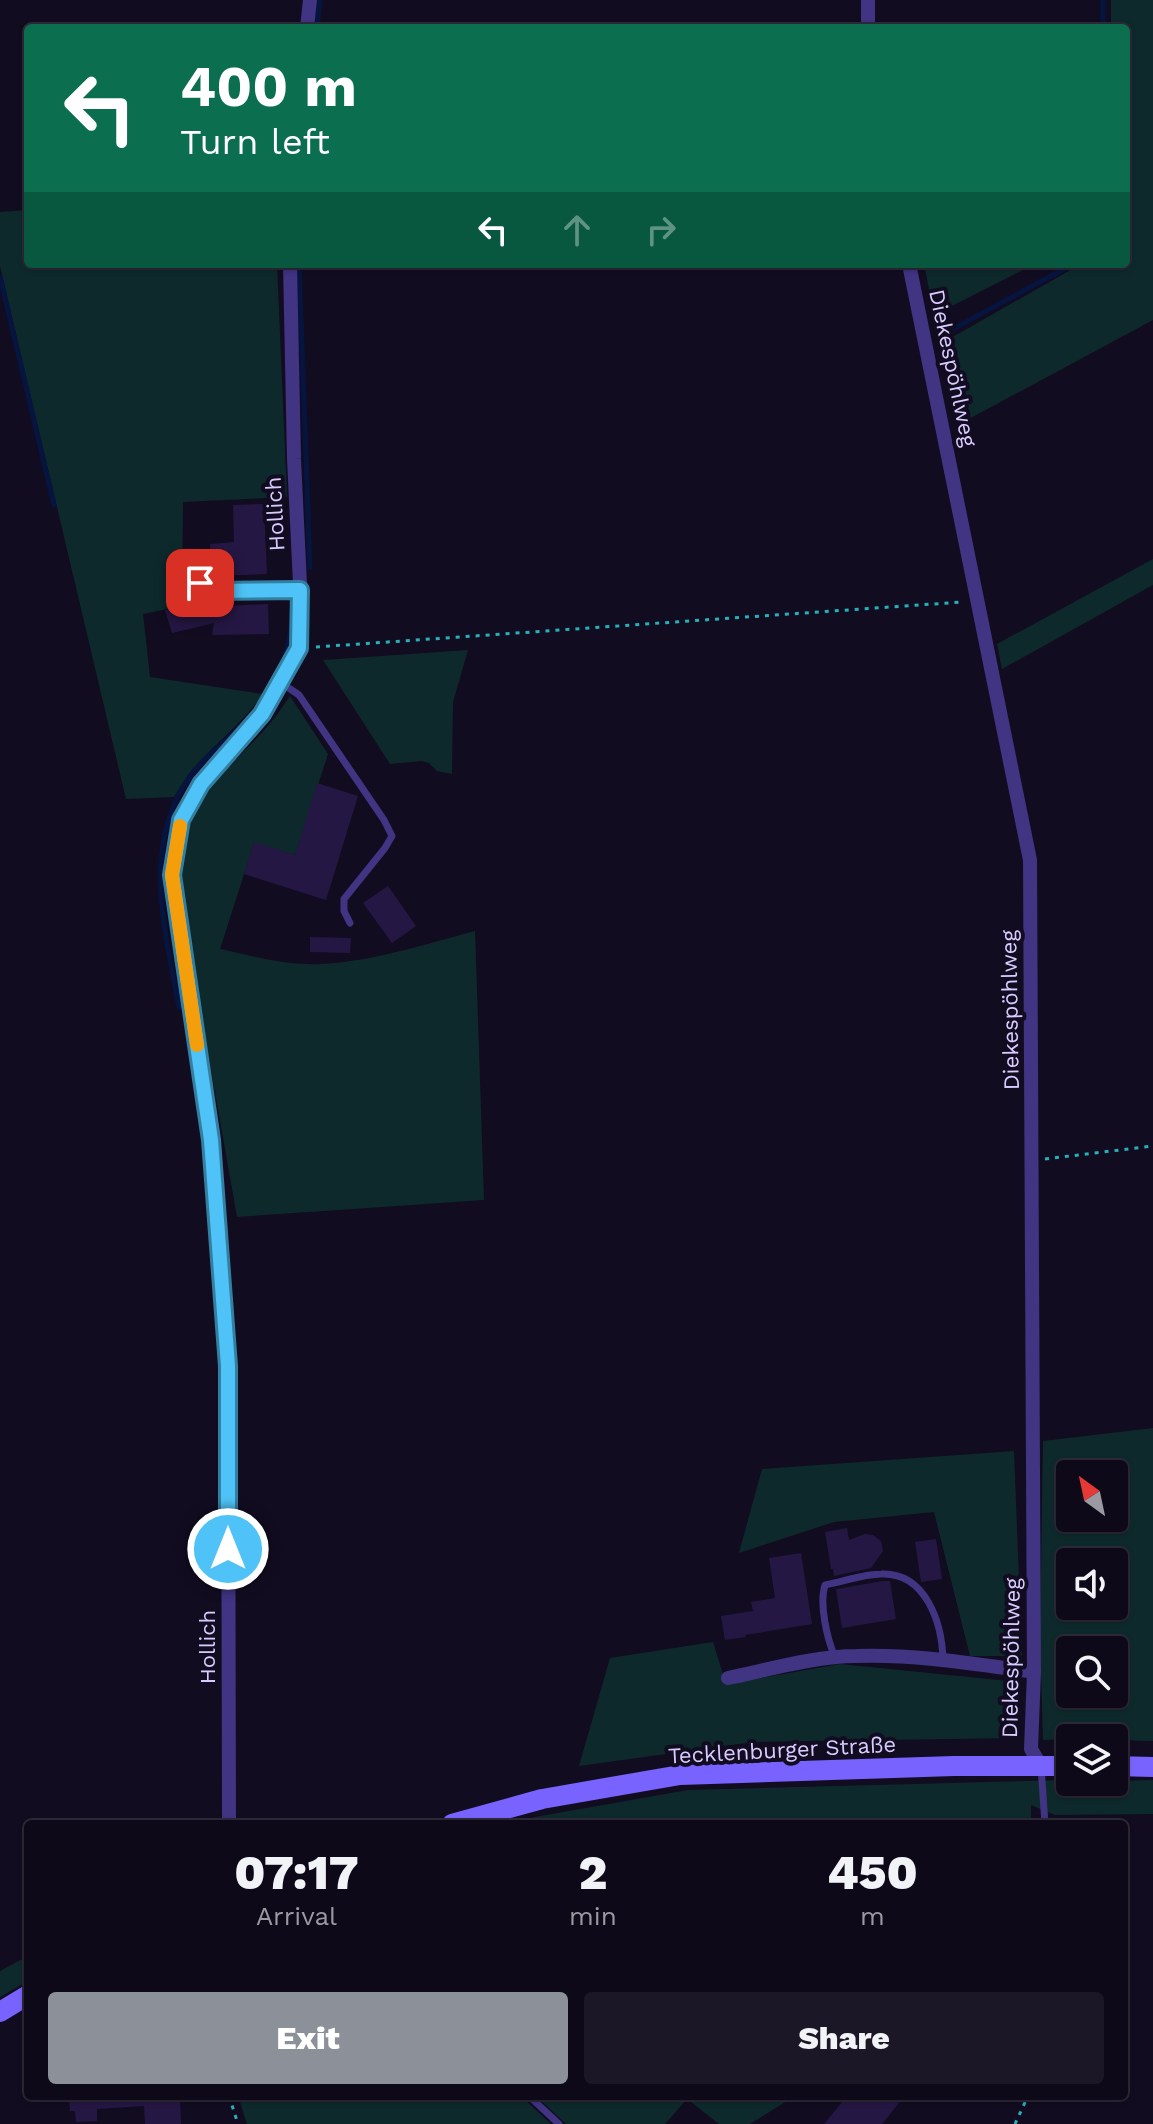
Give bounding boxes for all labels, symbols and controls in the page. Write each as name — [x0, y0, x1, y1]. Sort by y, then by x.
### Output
text: 400 m — [180, 54, 357, 120]
icon: left — [48, 56, 152, 160]
text: Turn left — [180, 121, 330, 163]
icon: left — [471, 208, 515, 252]
icon: ahead — [555, 208, 599, 252]
icon: right — [639, 208, 683, 252]
street label: Diekespöhlweg — [924, 287, 982, 449]
street label: Hollich — [261, 476, 289, 552]
pin — [166, 549, 234, 617]
icon: arrive — [178, 561, 222, 605]
street label: Diekespöhlweg — [996, 929, 1024, 1090]
north arrow — [1056, 1460, 1128, 1532]
map controls — [1056, 1460, 1128, 1796]
position arrow — [186, 1507, 270, 1591]
button: sound — [1056, 1548, 1128, 1620]
street label: Diekespöhlweg — [997, 1577, 1025, 1738]
street label: Hollich — [195, 1610, 220, 1684]
button: search — [1056, 1636, 1128, 1708]
button: layers — [1056, 1724, 1128, 1796]
street label: Tecklenburger Straße — [667, 1732, 897, 1768]
text: 07:17 — [234, 1844, 359, 1901]
text: 2 — [578, 1844, 607, 1901]
text: 450 — [827, 1844, 918, 1901]
text: Arrival — [256, 1901, 337, 1931]
text: min — [569, 1901, 617, 1931]
text: m — [860, 1901, 885, 1931]
button: Exit — [48, 1992, 568, 2084]
button: Share — [584, 1992, 1104, 2084]

